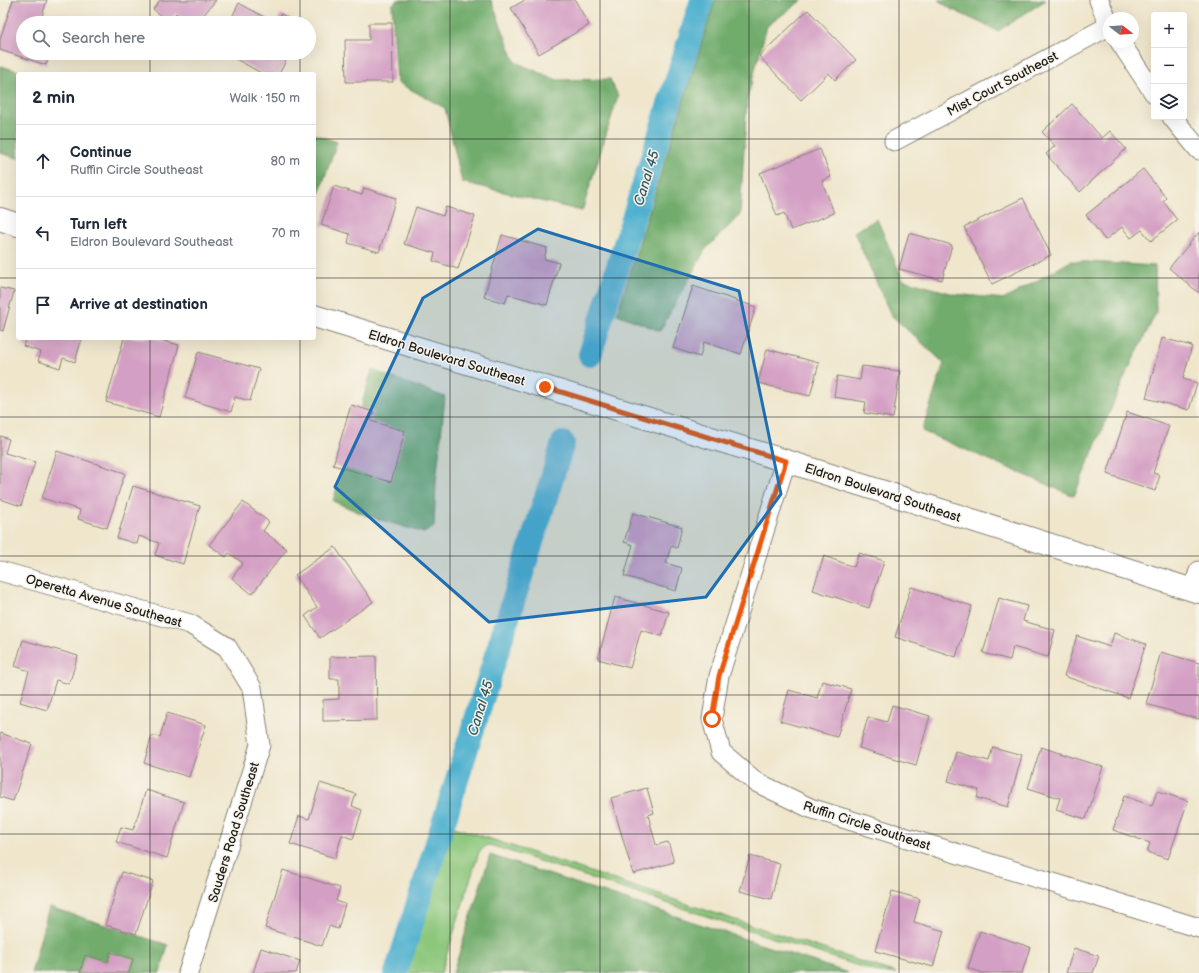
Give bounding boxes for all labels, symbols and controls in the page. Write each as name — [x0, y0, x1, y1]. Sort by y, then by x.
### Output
north arrow — [1103, 12, 1139, 48]
map controls — [1151, 12, 1187, 120]
button: + — [1151, 12, 1187, 48]
search box — [16, 16, 316, 60]
icon: search — [30, 27, 52, 49]
text: Search here — [62, 29, 145, 48]
street label: Mist Court Southeast — [944, 48, 1061, 120]
button: − — [1151, 48, 1187, 84]
button: layers — [1151, 84, 1187, 120]
text: 2 min — [32, 88, 75, 108]
text: Walk · 150 m — [229, 90, 300, 106]
text: Continue — [70, 143, 132, 162]
water label: Canal 45 — [630, 147, 663, 208]
icon: ahead — [32, 150, 54, 172]
text: 80 m — [271, 153, 300, 169]
text: Ruffin Circle Southeast — [70, 162, 203, 178]
text: Turn left — [70, 215, 127, 234]
icon: left — [32, 222, 54, 244]
text: 70 m — [272, 225, 300, 241]
text: Eldron Boulevard Southeast — [70, 234, 233, 250]
icon: arrive — [32, 294, 54, 316]
text: Arrive at destination — [70, 295, 208, 314]
street label: Eldron Boulevard Southeast — [366, 326, 527, 389]
route end — [536, 378, 554, 396]
street label: Eldron Boulevard Southeast — [803, 460, 963, 526]
street label: Operetta Avenue Southeast — [24, 571, 184, 631]
water label: Canal 45 — [464, 677, 497, 738]
route start — [703, 710, 721, 728]
street label: Sauders Road Southeast — [205, 760, 263, 904]
street label: Ruffin Circle Southeast — [801, 798, 932, 854]

